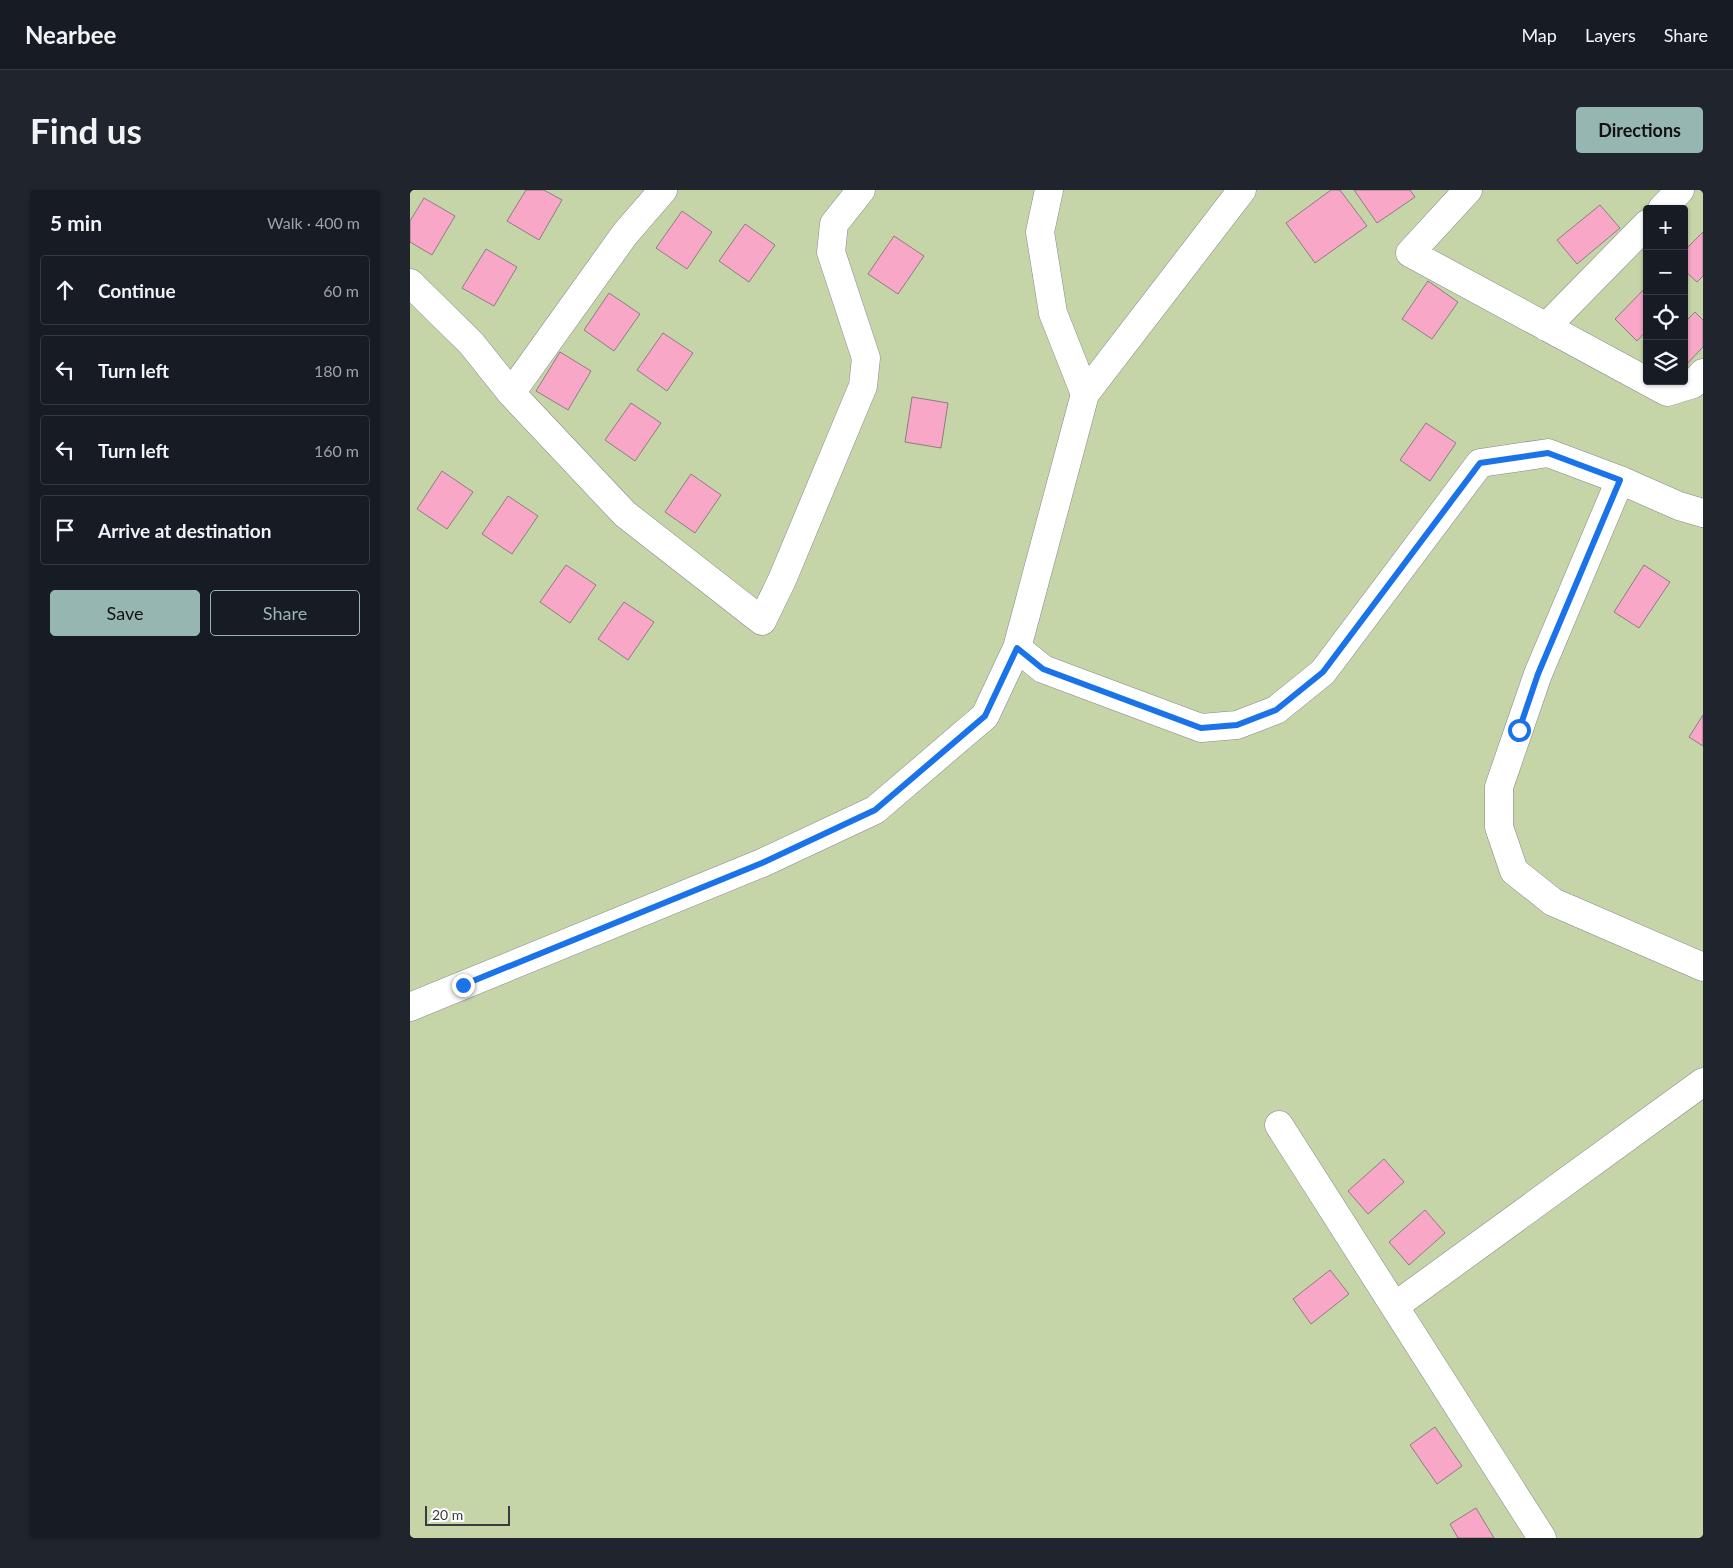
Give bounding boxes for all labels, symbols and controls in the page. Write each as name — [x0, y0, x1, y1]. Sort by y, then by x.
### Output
text: Nearbee — [25, 20, 116, 49]
text: Map — [1521, 24, 1557, 46]
text: Layers — [1585, 24, 1636, 46]
text: Share — [1664, 24, 1708, 46]
button: Directions — [1576, 107, 1703, 153]
text: Find us — [30, 109, 142, 151]
map controls — [1643, 205, 1688, 385]
button: + — [1643, 205, 1688, 250]
text: 5 min — [50, 210, 102, 235]
text: Walk · 400 m — [267, 213, 360, 232]
button: − — [1643, 250, 1688, 295]
icon: ahead — [51, 276, 79, 304]
text: Continue — [98, 279, 176, 302]
text: 60 m — [323, 281, 359, 300]
button: locate — [1643, 295, 1688, 340]
button: layers — [1643, 340, 1688, 385]
icon: left — [51, 356, 79, 384]
text: Turn left — [98, 359, 169, 382]
text: 180 m — [314, 361, 359, 380]
icon: left — [51, 436, 79, 464]
text: Turn left — [98, 439, 169, 462]
text: 160 m — [314, 441, 359, 460]
icon: arrive — [51, 516, 79, 544]
text: Arrive at destination — [98, 519, 271, 542]
button: Save — [50, 590, 200, 636]
button: Share — [210, 590, 360, 636]
route start — [1508, 719, 1531, 742]
route end — [452, 974, 475, 997]
scale bar — [425, 1503, 510, 1526]
text: 20 m — [432, 1506, 463, 1523]

